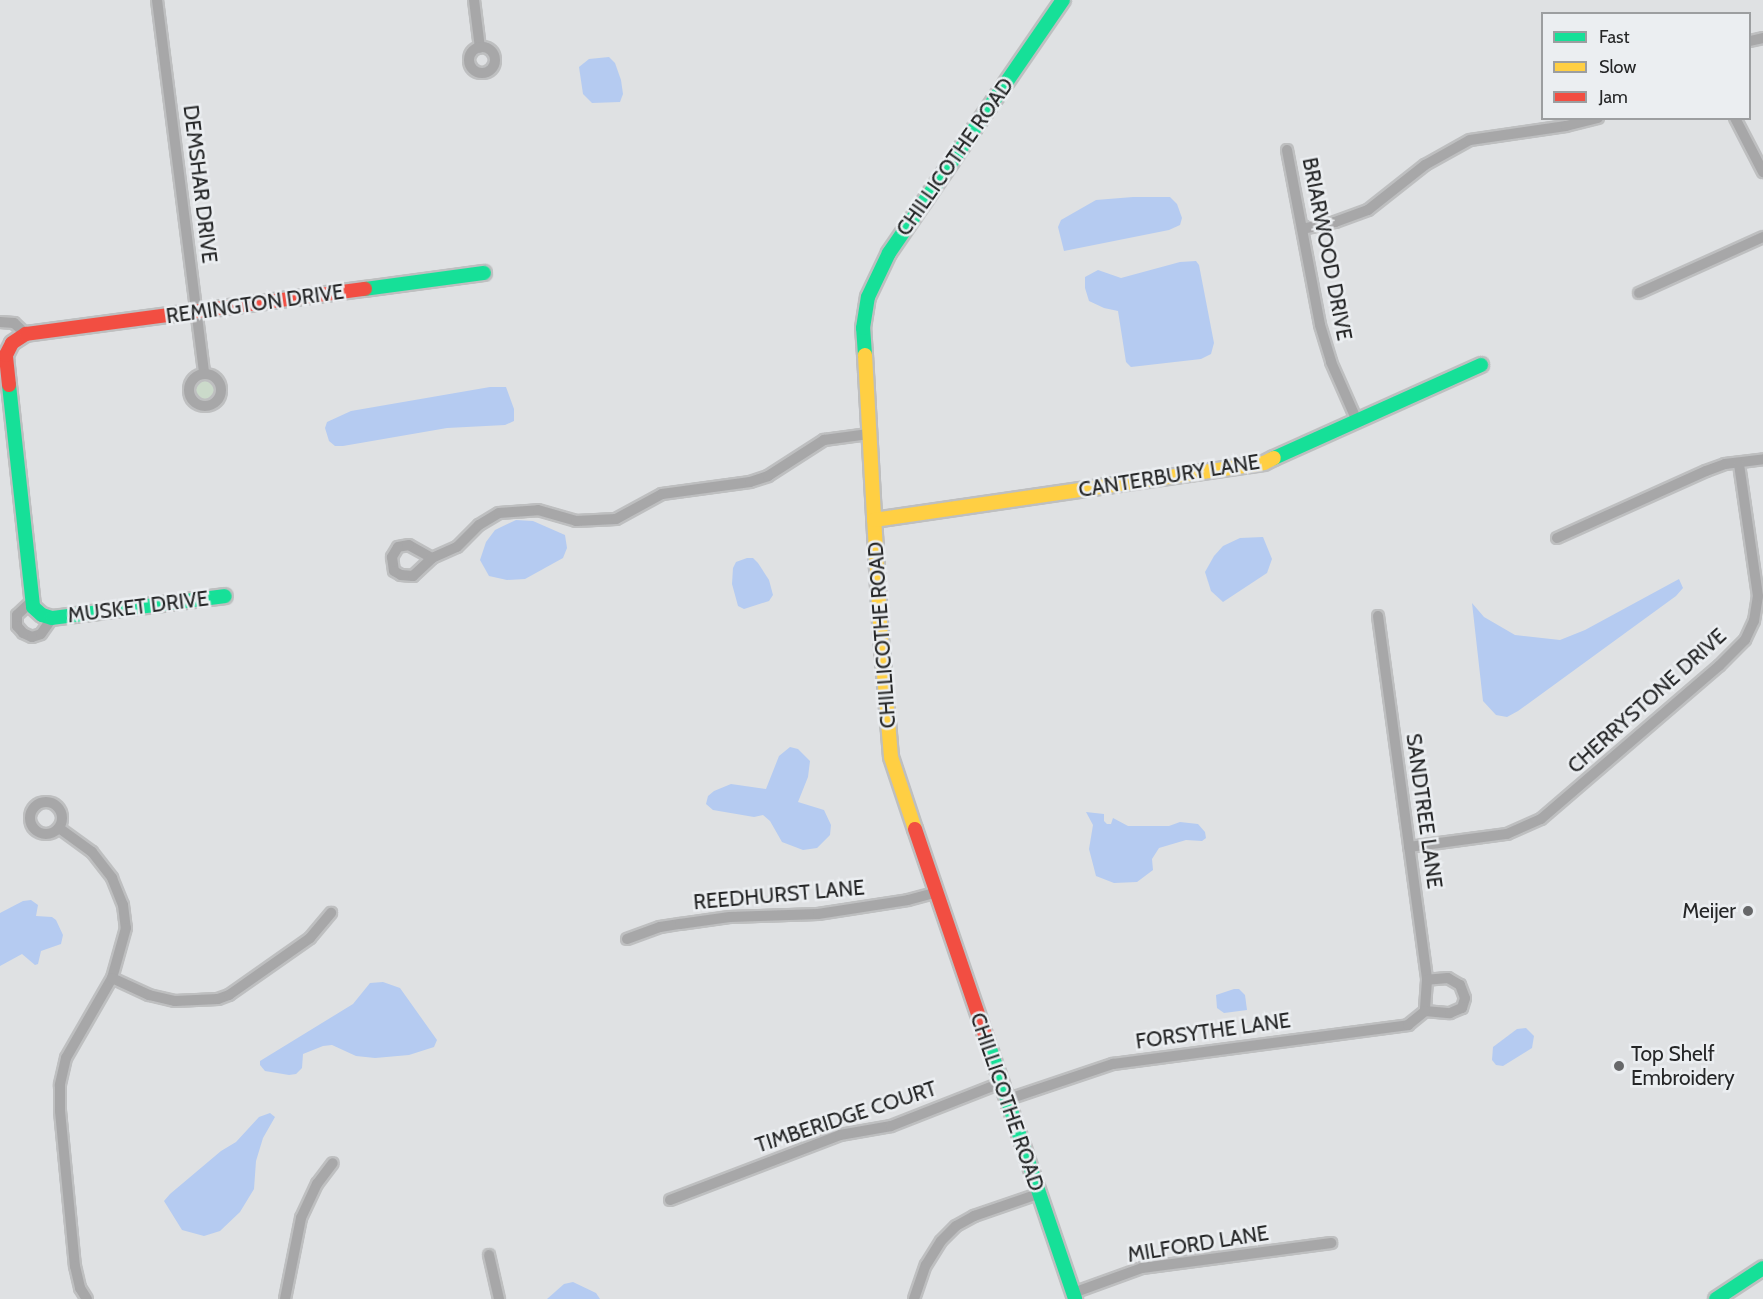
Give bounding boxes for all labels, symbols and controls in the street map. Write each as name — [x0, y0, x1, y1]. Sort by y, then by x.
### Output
legend — [1541, 12, 1751, 120]
text: Fast — [1599, 26, 1630, 48]
text: Slow — [1599, 56, 1636, 78]
street label: CHILLICOTHE ROAD — [891, 73, 1019, 241]
text: Jam — [1599, 86, 1628, 108]
street label: DEMSHAR DRIVE — [178, 104, 222, 264]
street label: BRIARWOOD DRIVE — [1297, 155, 1357, 343]
street label: REMINGTON DRIVE — [164, 279, 346, 329]
street label: CANTERBURY LANE — [1077, 449, 1261, 503]
street label: CHILLICOTHE ROAD — [863, 541, 901, 729]
street label: MUSKET DRIVE — [66, 586, 210, 628]
street label: CHERRYSTONE DRIVE — [1563, 623, 1731, 779]
street label: SANDTREE LANE — [1401, 732, 1447, 890]
street label: REEDHURST LANE — [692, 875, 866, 915]
place label: Meijer — [1682, 898, 1736, 924]
marker: Meijer — [1741, 904, 1755, 918]
street label: FORSYTHE LANE — [1134, 1008, 1292, 1054]
street label: CHILLICOTHE ROAD — [965, 1009, 1049, 1195]
place label: Top Shelf Embroidery — [1631, 1041, 1735, 1091]
marker: Top Shelf Embroidery — [1612, 1059, 1626, 1073]
street label: TIMBERIDGE COURT — [752, 1076, 940, 1158]
street label: MILFORD LANE — [1126, 1220, 1270, 1268]

